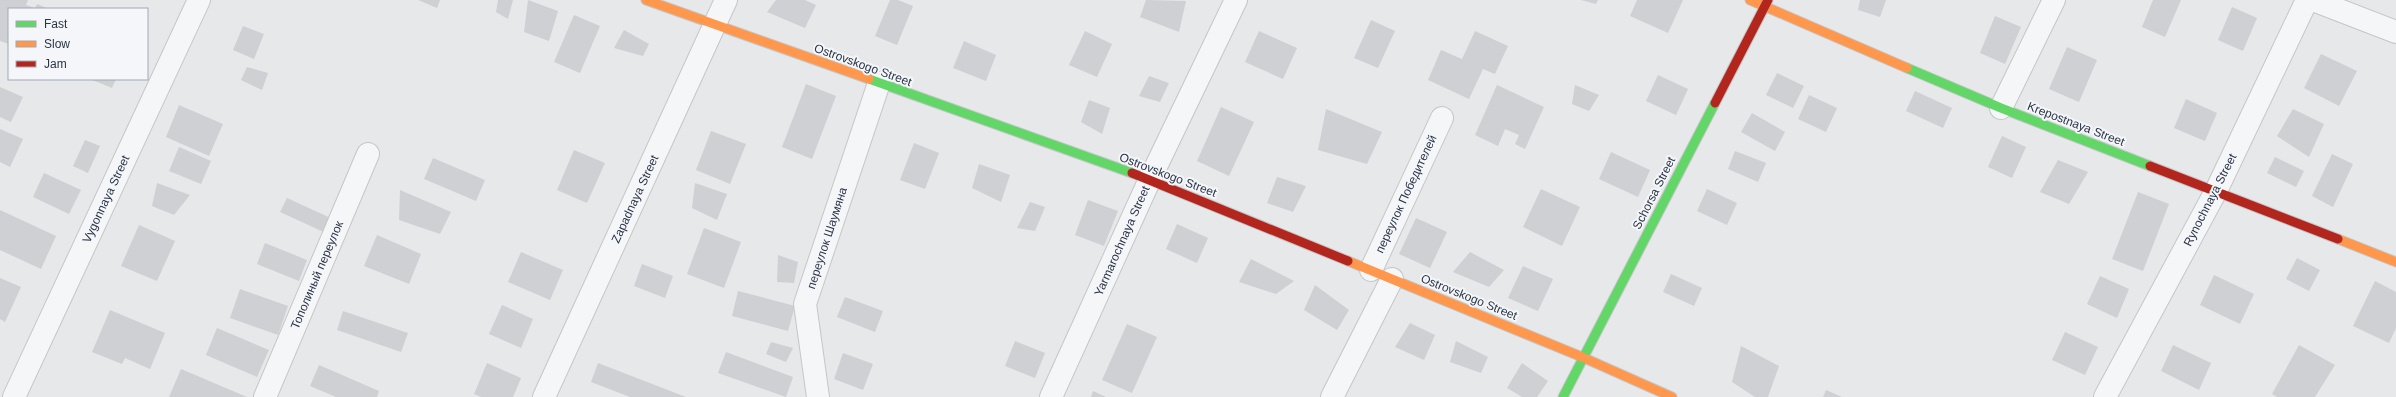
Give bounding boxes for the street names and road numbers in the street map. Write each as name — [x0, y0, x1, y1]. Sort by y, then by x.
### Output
street label: Ostrovskogo Street — [812, 41, 914, 89]
street label: Krepostnaya Street — [2026, 99, 2127, 149]
street label: переулок Победителей — [1372, 133, 1440, 255]
street label: Ostrovskogo Street — [1118, 150, 1219, 200]
street label: Rynochnaya Street — [2181, 151, 2240, 249]
street label: Vygonnaya Street — [80, 152, 133, 245]
street label: Zapadnaya Street — [608, 152, 662, 245]
street label: Schorsa Street — [1630, 154, 1679, 232]
street label: Yarmarochnaya Street — [1091, 183, 1153, 298]
street label: переулок Шаумяна — [804, 185, 850, 291]
street label: Тополиный переулок — [288, 218, 346, 331]
street label: Ostrovskogo Street — [1419, 271, 1520, 323]

